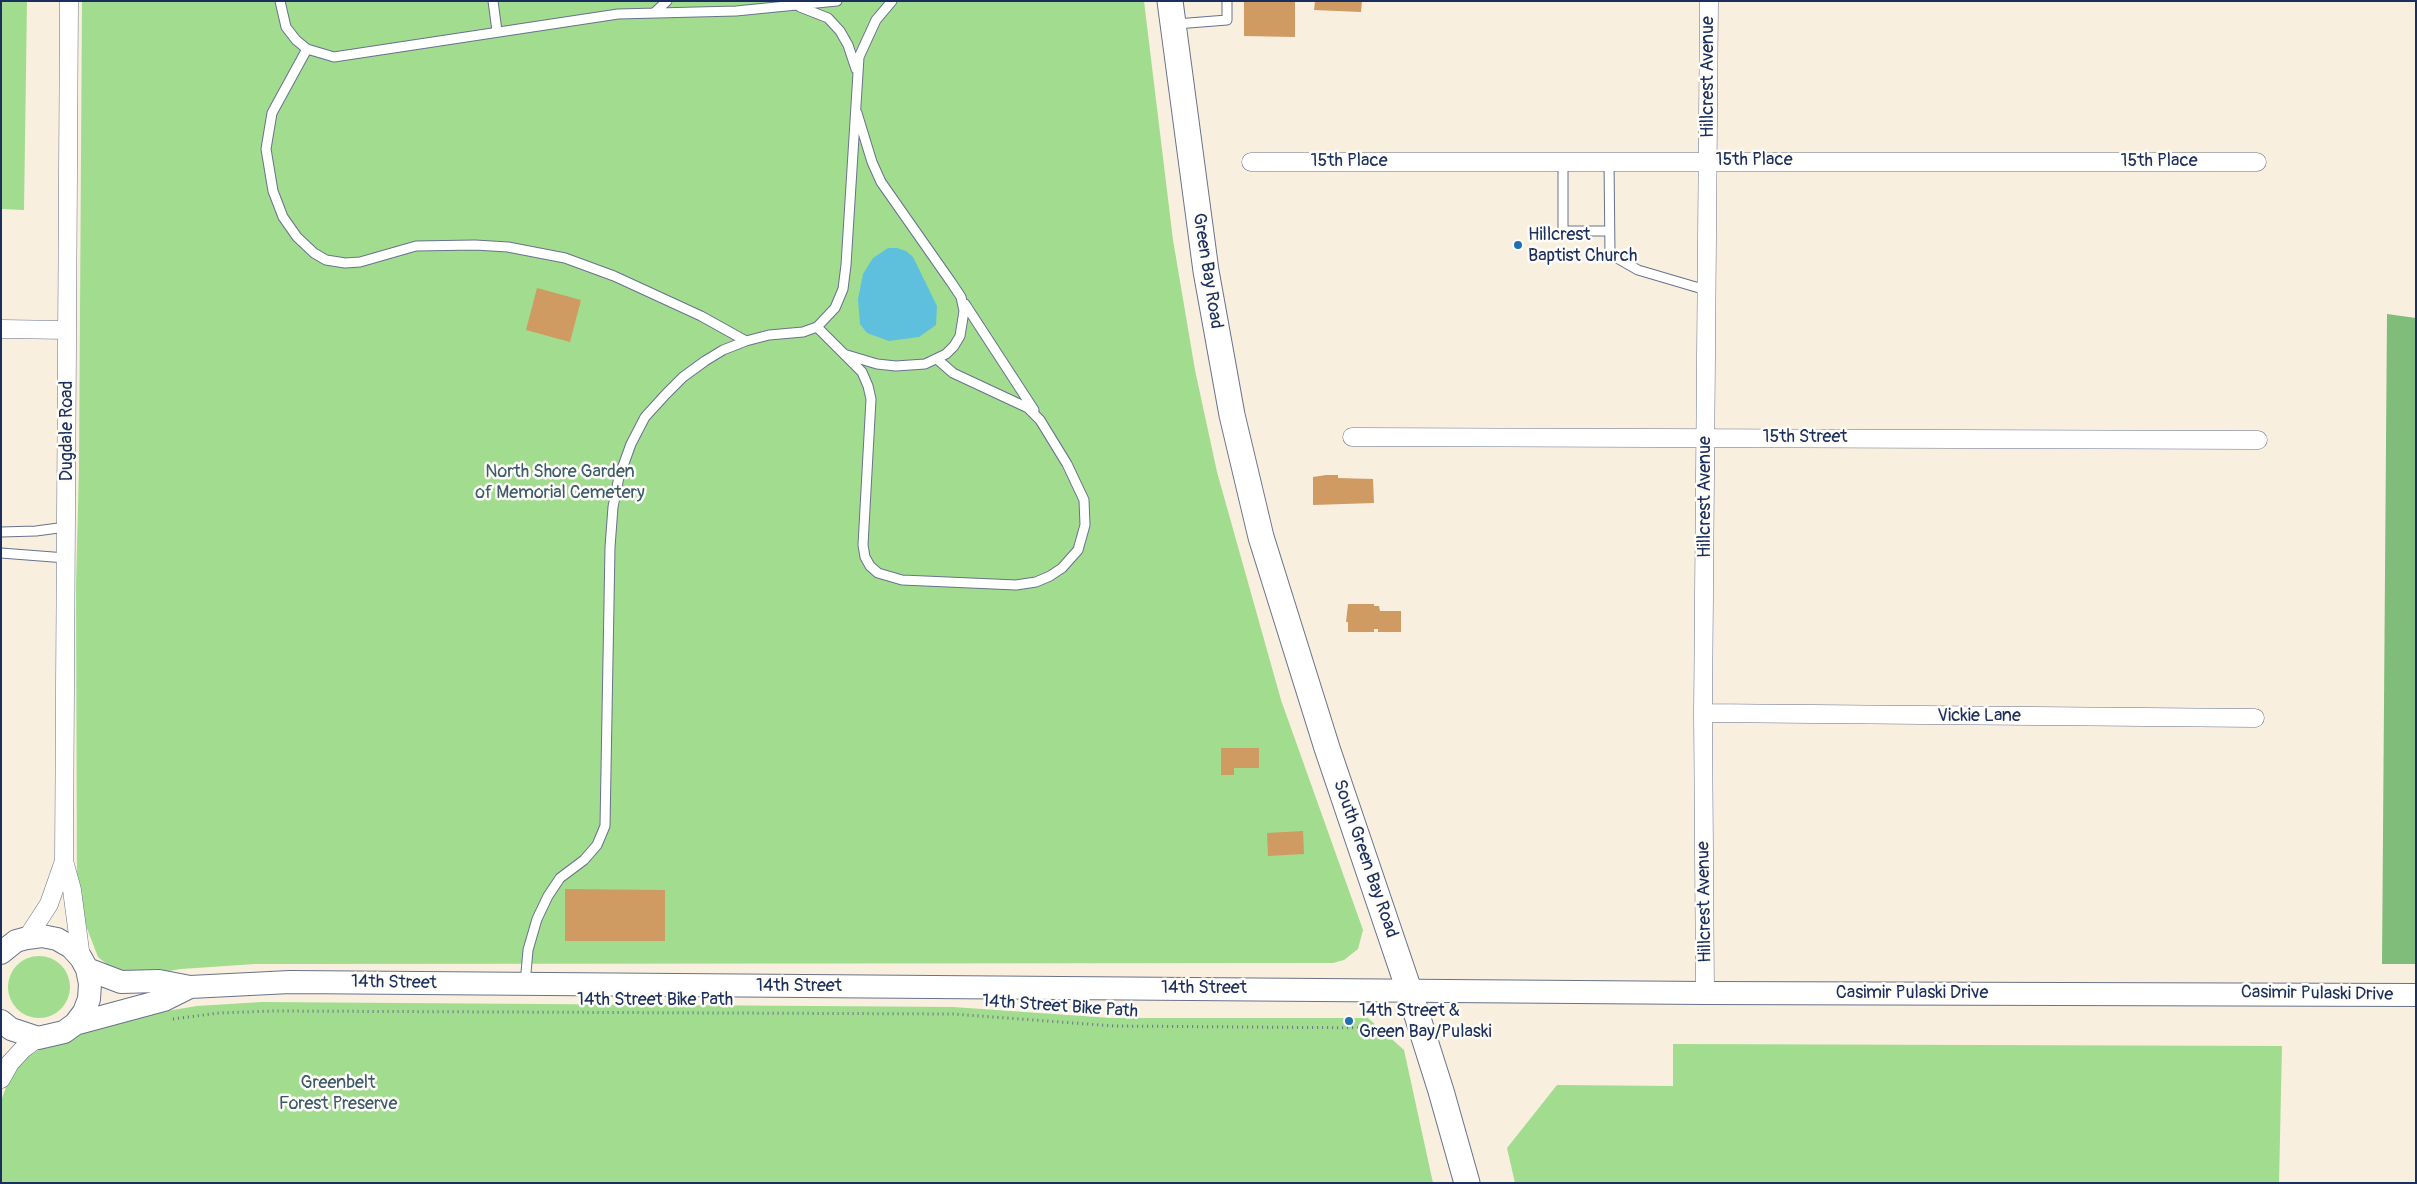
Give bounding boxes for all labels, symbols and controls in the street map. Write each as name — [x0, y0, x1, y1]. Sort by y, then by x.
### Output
street label: Hillcrest Avenue — [1697, 16, 1719, 138]
street label: 15th Place — [1715, 149, 1793, 171]
street label: 15th Place — [1310, 150, 1388, 172]
street label: 15th Place — [2120, 150, 2198, 172]
street label: Green Bay Road — [1187, 212, 1227, 330]
place label: Hillcrest Baptist Church — [1528, 224, 1637, 266]
marker: Hillcrest Baptist Church — [1512, 239, 1524, 251]
street label: Dugdale Road — [56, 381, 78, 481]
street label: 15th Street — [1762, 426, 1848, 448]
street label: Hillcrest Avenue — [1694, 436, 1716, 558]
park label: North Shore Garden of Memorial Cemetery — [475, 461, 645, 504]
street label: Vickie Lane — [1937, 705, 2021, 727]
street label: South Green Bay Road — [1328, 777, 1402, 941]
street label: Hillcrest Avenue — [1693, 841, 1717, 963]
street label: 14th Street — [351, 971, 437, 995]
street label: 14th Street — [756, 975, 842, 997]
street label: 14th Street — [1161, 977, 1247, 999]
street label: Casimir Pulaski Drive — [1836, 982, 1988, 1004]
street label: Casimir Pulaski Drive — [2241, 982, 2393, 1006]
street label: 14th Street Bike Path — [577, 989, 733, 1011]
street label: 14th Street Bike Path — [981, 991, 1139, 1023]
place label: 14th Street & Green Bay/Pulaski — [1359, 1000, 1492, 1042]
marker: 14th Street & Green Bay/Pulaski — [1343, 1015, 1355, 1027]
park label: Greenbelt Forest Preserve — [279, 1072, 397, 1114]

